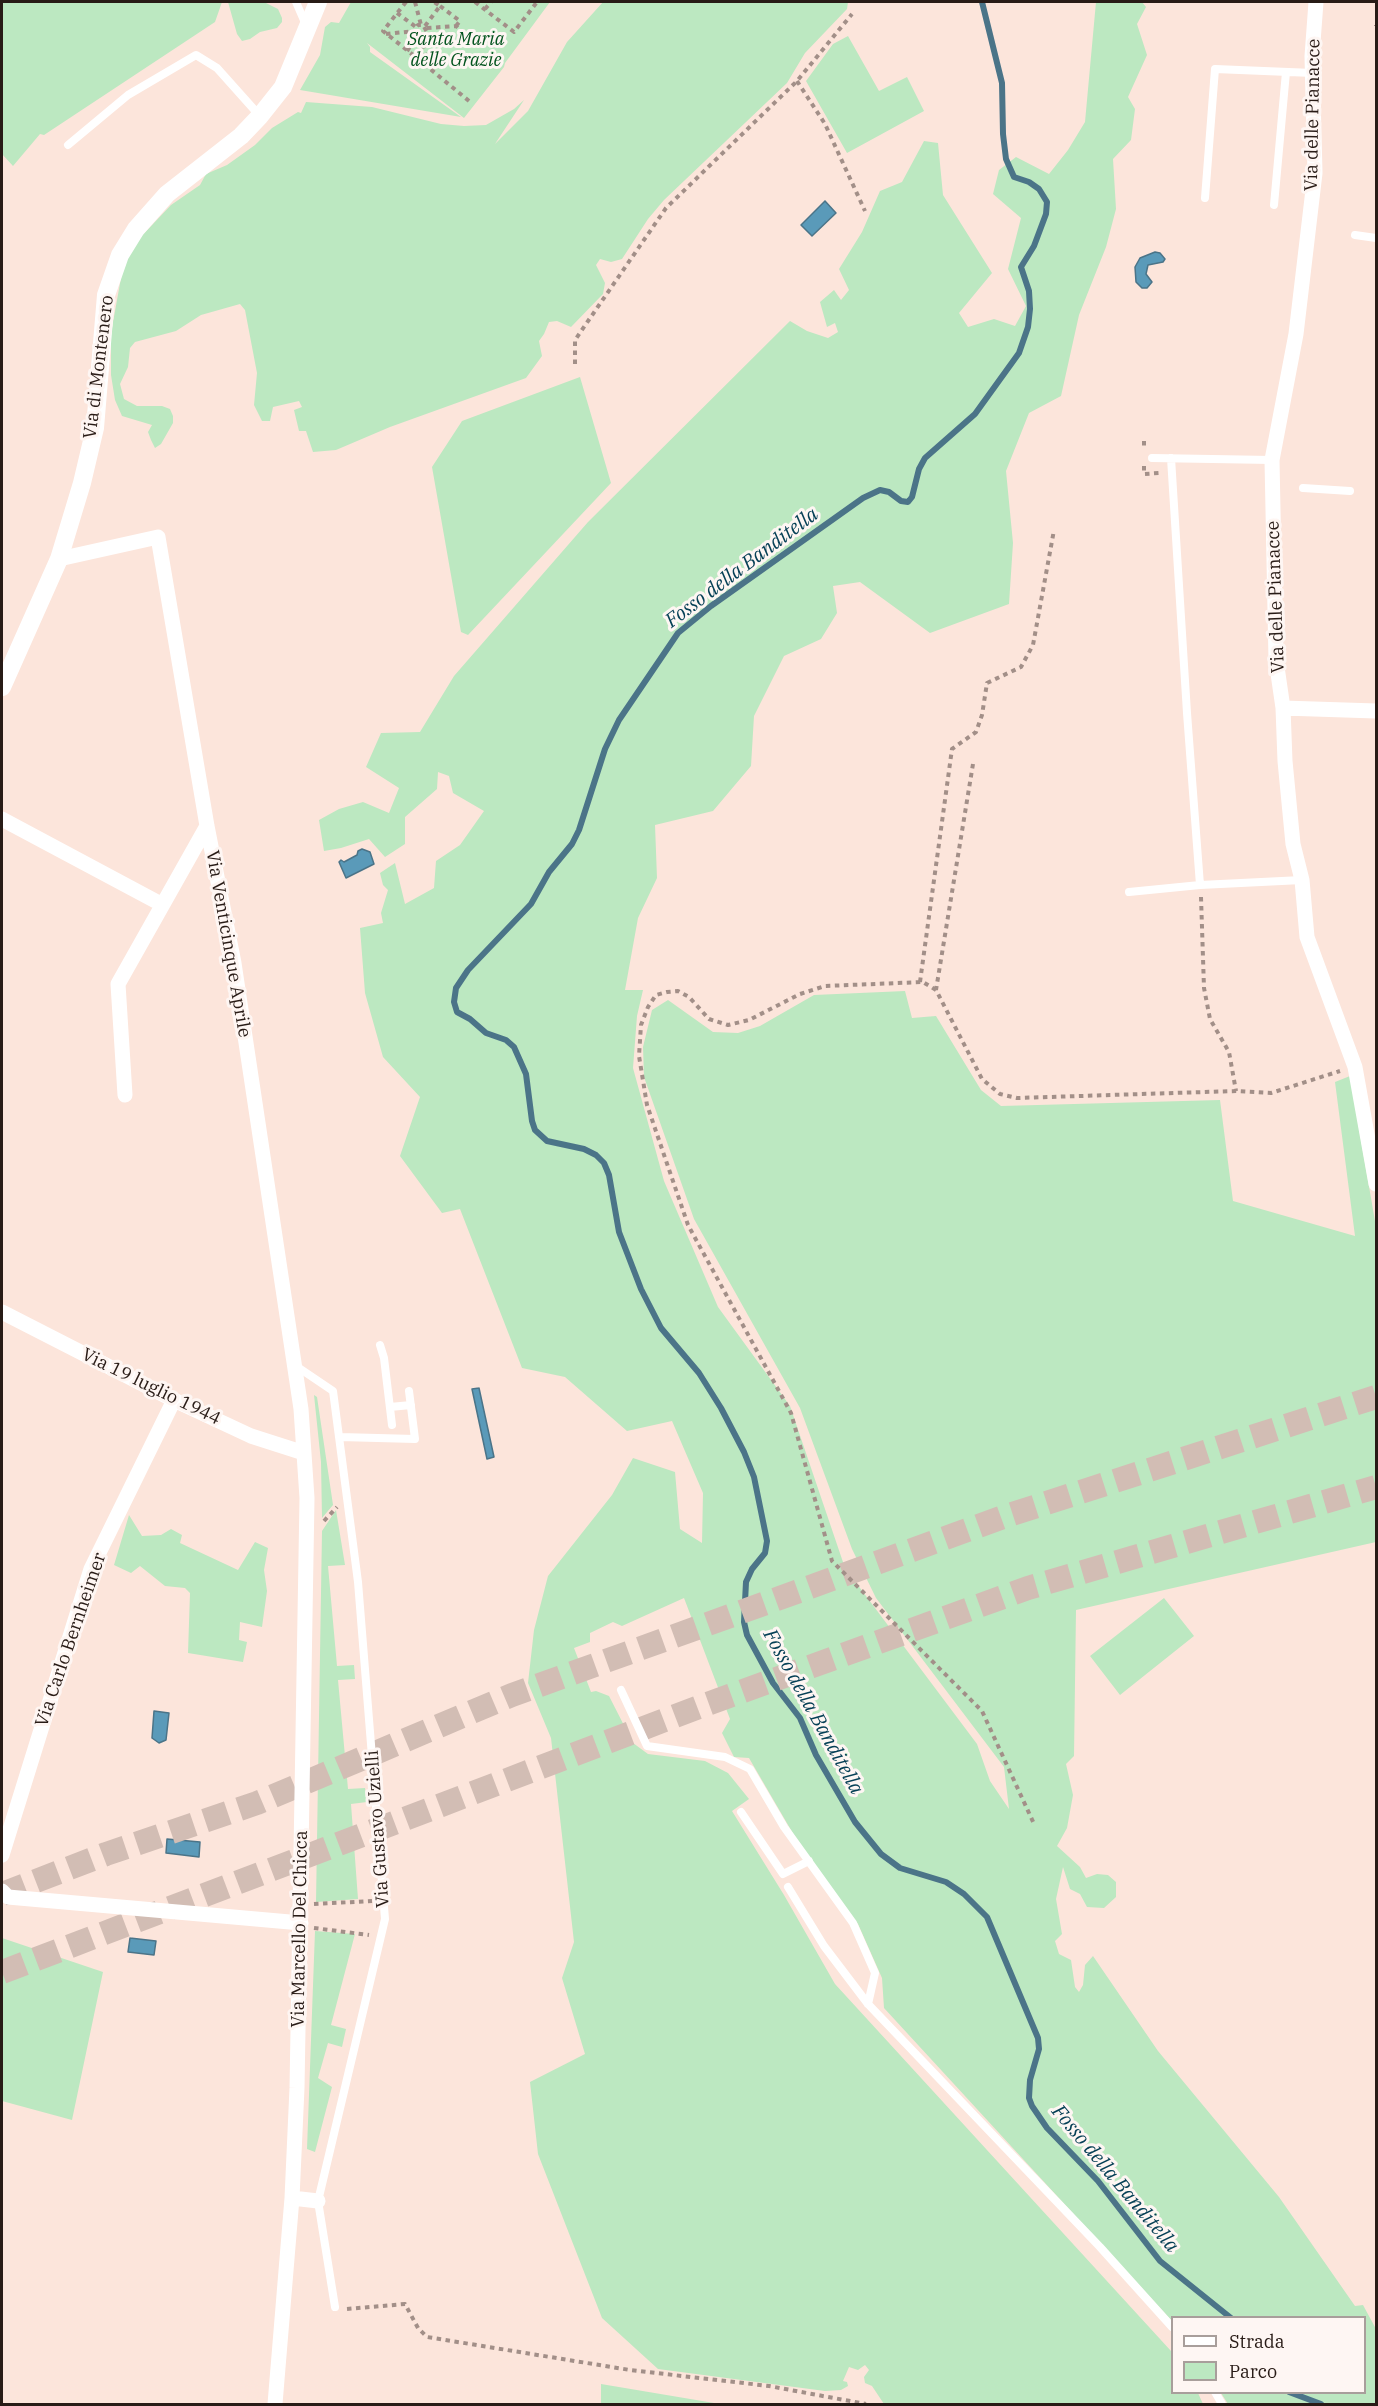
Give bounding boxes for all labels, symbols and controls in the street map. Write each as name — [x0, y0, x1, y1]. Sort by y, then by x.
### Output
park label: Santa Maria delle Grazie — [407, 29, 505, 72]
street label: Via delle Pianacce — [1301, 39, 1325, 191]
street label: Via di Montenero — [79, 294, 119, 440]
water label: Fosso della Banditella — [661, 503, 823, 633]
street label: Via delle Pianacce — [1263, 520, 1289, 674]
street label: Via Venticinque Aprile — [201, 849, 255, 1039]
street label: Via 19 luglio 1944 — [78, 1344, 224, 1430]
street label: Via Carlo Bernheimer — [31, 1550, 111, 1730]
water label: Fosso della Banditella — [758, 1625, 868, 1799]
street label: Via Gustavo Uzielli — [362, 1750, 394, 1908]
street label: Via Marcello Del Chicca — [287, 1830, 313, 2028]
water label: Fosso della Banditella — [1046, 2100, 1184, 2258]
legend — [1171, 2316, 1366, 2394]
text: Strada — [1229, 2330, 1285, 2353]
text: Parco — [1229, 2360, 1277, 2383]

